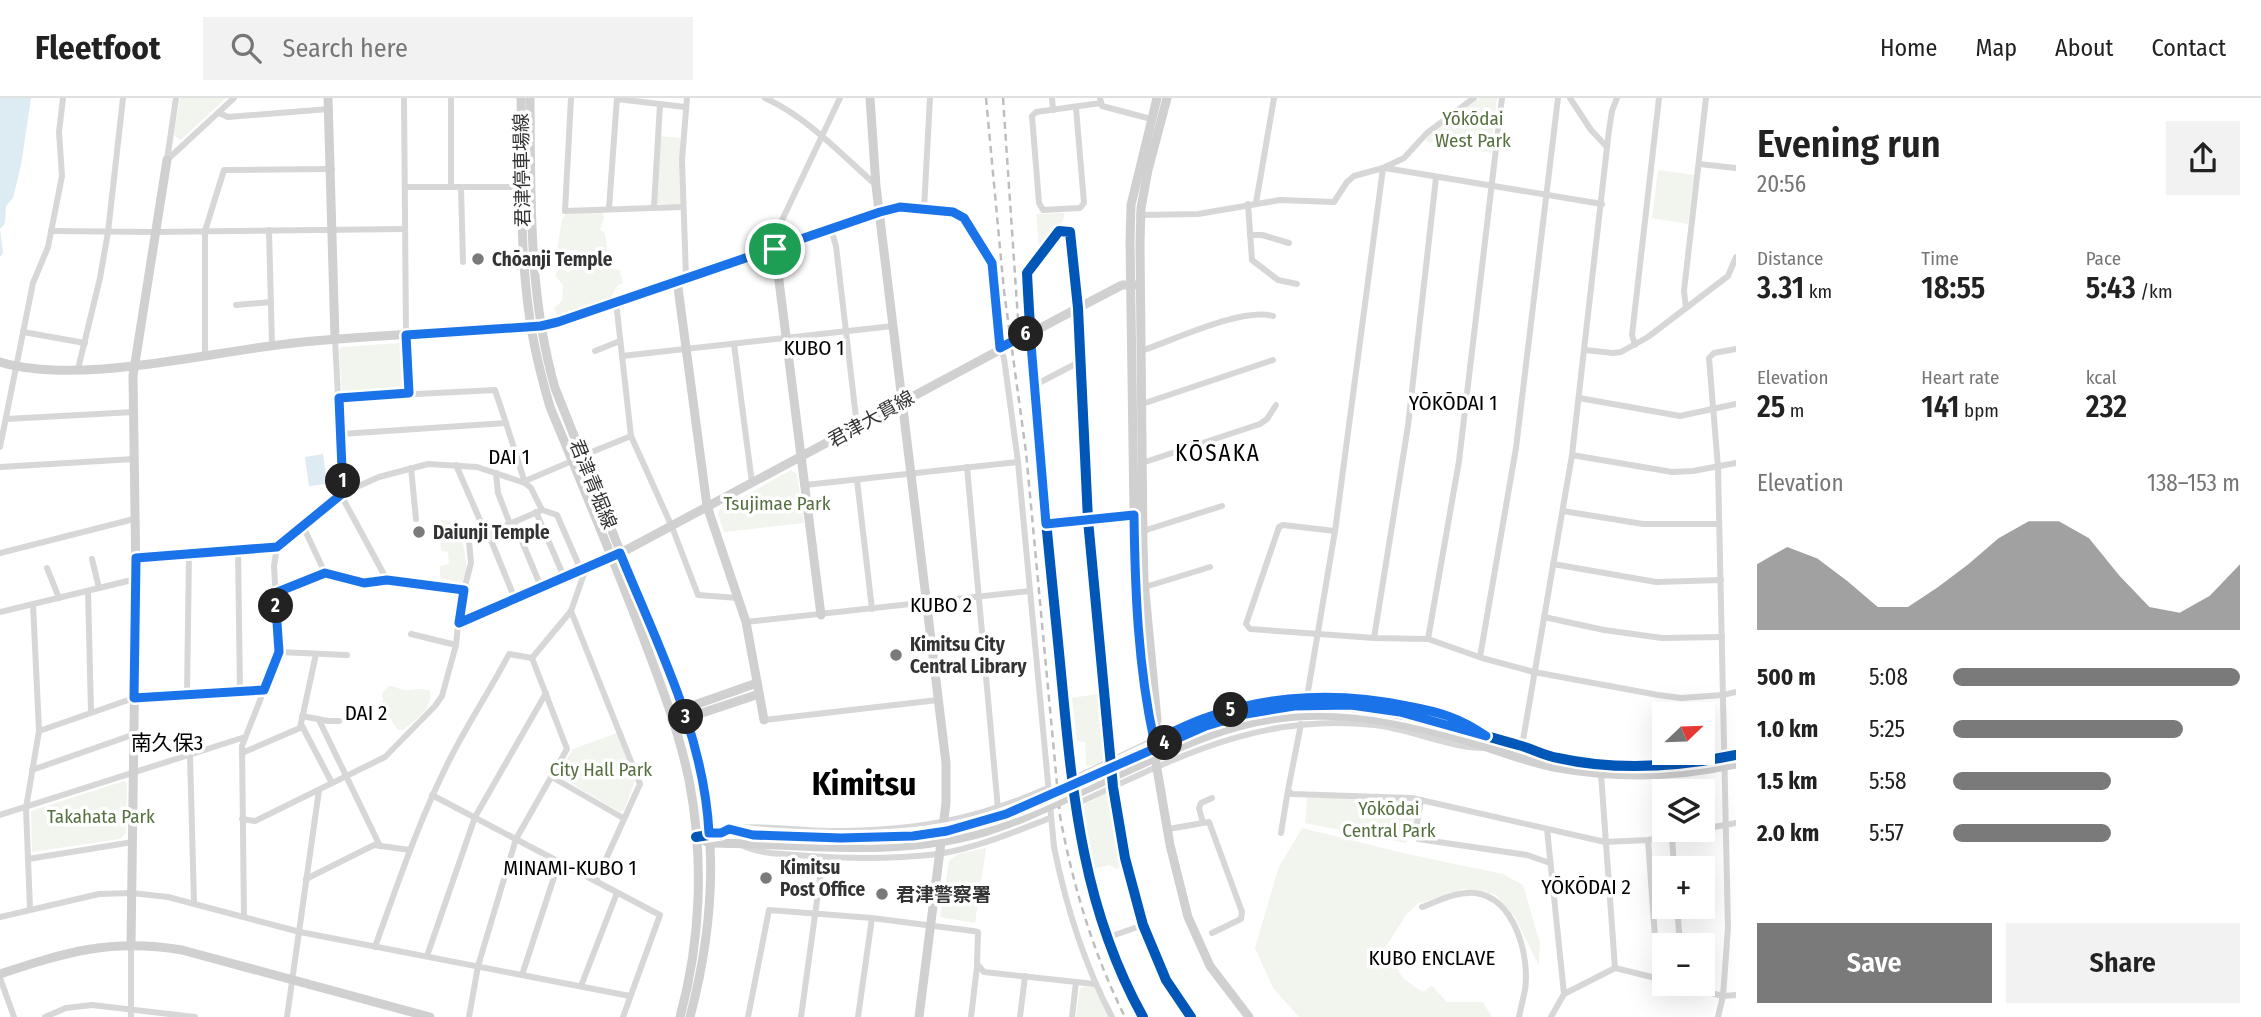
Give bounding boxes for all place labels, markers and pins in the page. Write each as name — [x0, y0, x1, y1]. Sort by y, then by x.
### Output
pin — [745, 219, 805, 279]
place label: Chōanji Temple — [492, 248, 613, 271]
marker: Chōanji Temple — [470, 251, 486, 267]
pin: 6 — [1009, 316, 1044, 352]
pin: 1 — [326, 464, 360, 498]
place label: Daiunji Temple — [433, 521, 550, 544]
marker: Daiunji Temple — [411, 524, 427, 540]
pin: 2 — [258, 588, 294, 624]
place label: Kimitsu City Central Library — [910, 633, 1028, 678]
marker: Kimitsu City Central Library — [888, 647, 904, 663]
pin: 5 — [1214, 692, 1248, 728]
pin: 3 — [668, 700, 704, 734]
pin: 4 — [1148, 726, 1182, 760]
place label: Kimitsu Post Office — [780, 856, 865, 901]
marker: Kimitsu Post Office — [758, 870, 774, 886]
place label: 君津警察署 — [896, 883, 991, 906]
marker: 君津警察署 — [874, 886, 890, 902]

